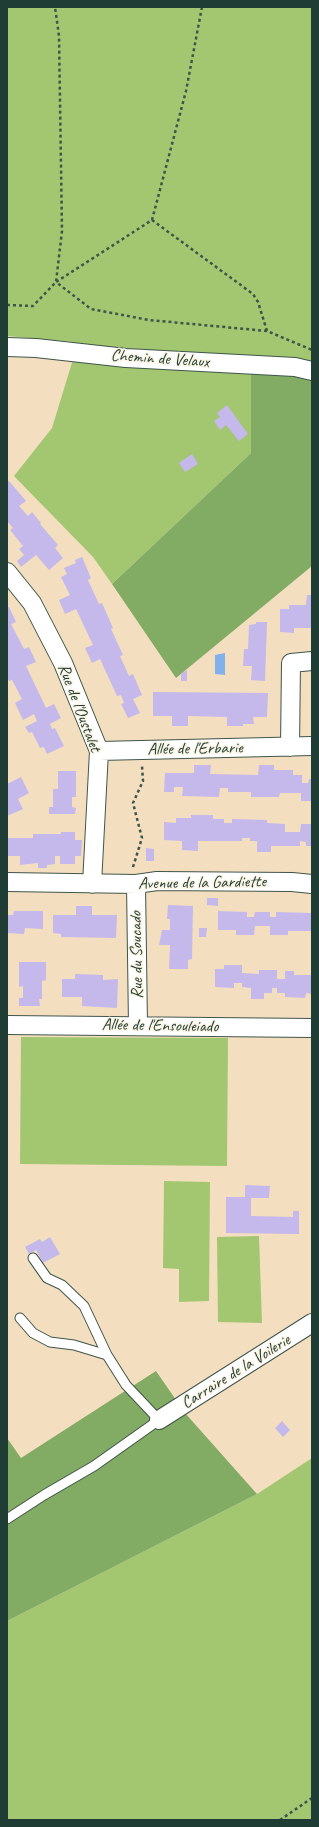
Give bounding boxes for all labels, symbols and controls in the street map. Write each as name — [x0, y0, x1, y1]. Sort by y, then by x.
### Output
street label: Chemin de Velaux — [110, 345, 210, 373]
street label: Rue de l'Oustalet — [53, 661, 105, 755]
street label: Allée de l'Erbarie — [147, 738, 243, 760]
street label: Avenue de la Gardiette — [138, 872, 266, 894]
street label: Rue du Soucado — [126, 911, 148, 999]
street label: Allée de l'Ensouleiado — [102, 1015, 218, 1037]
street label: Carraire de la Voilerie — [178, 1330, 294, 1414]

